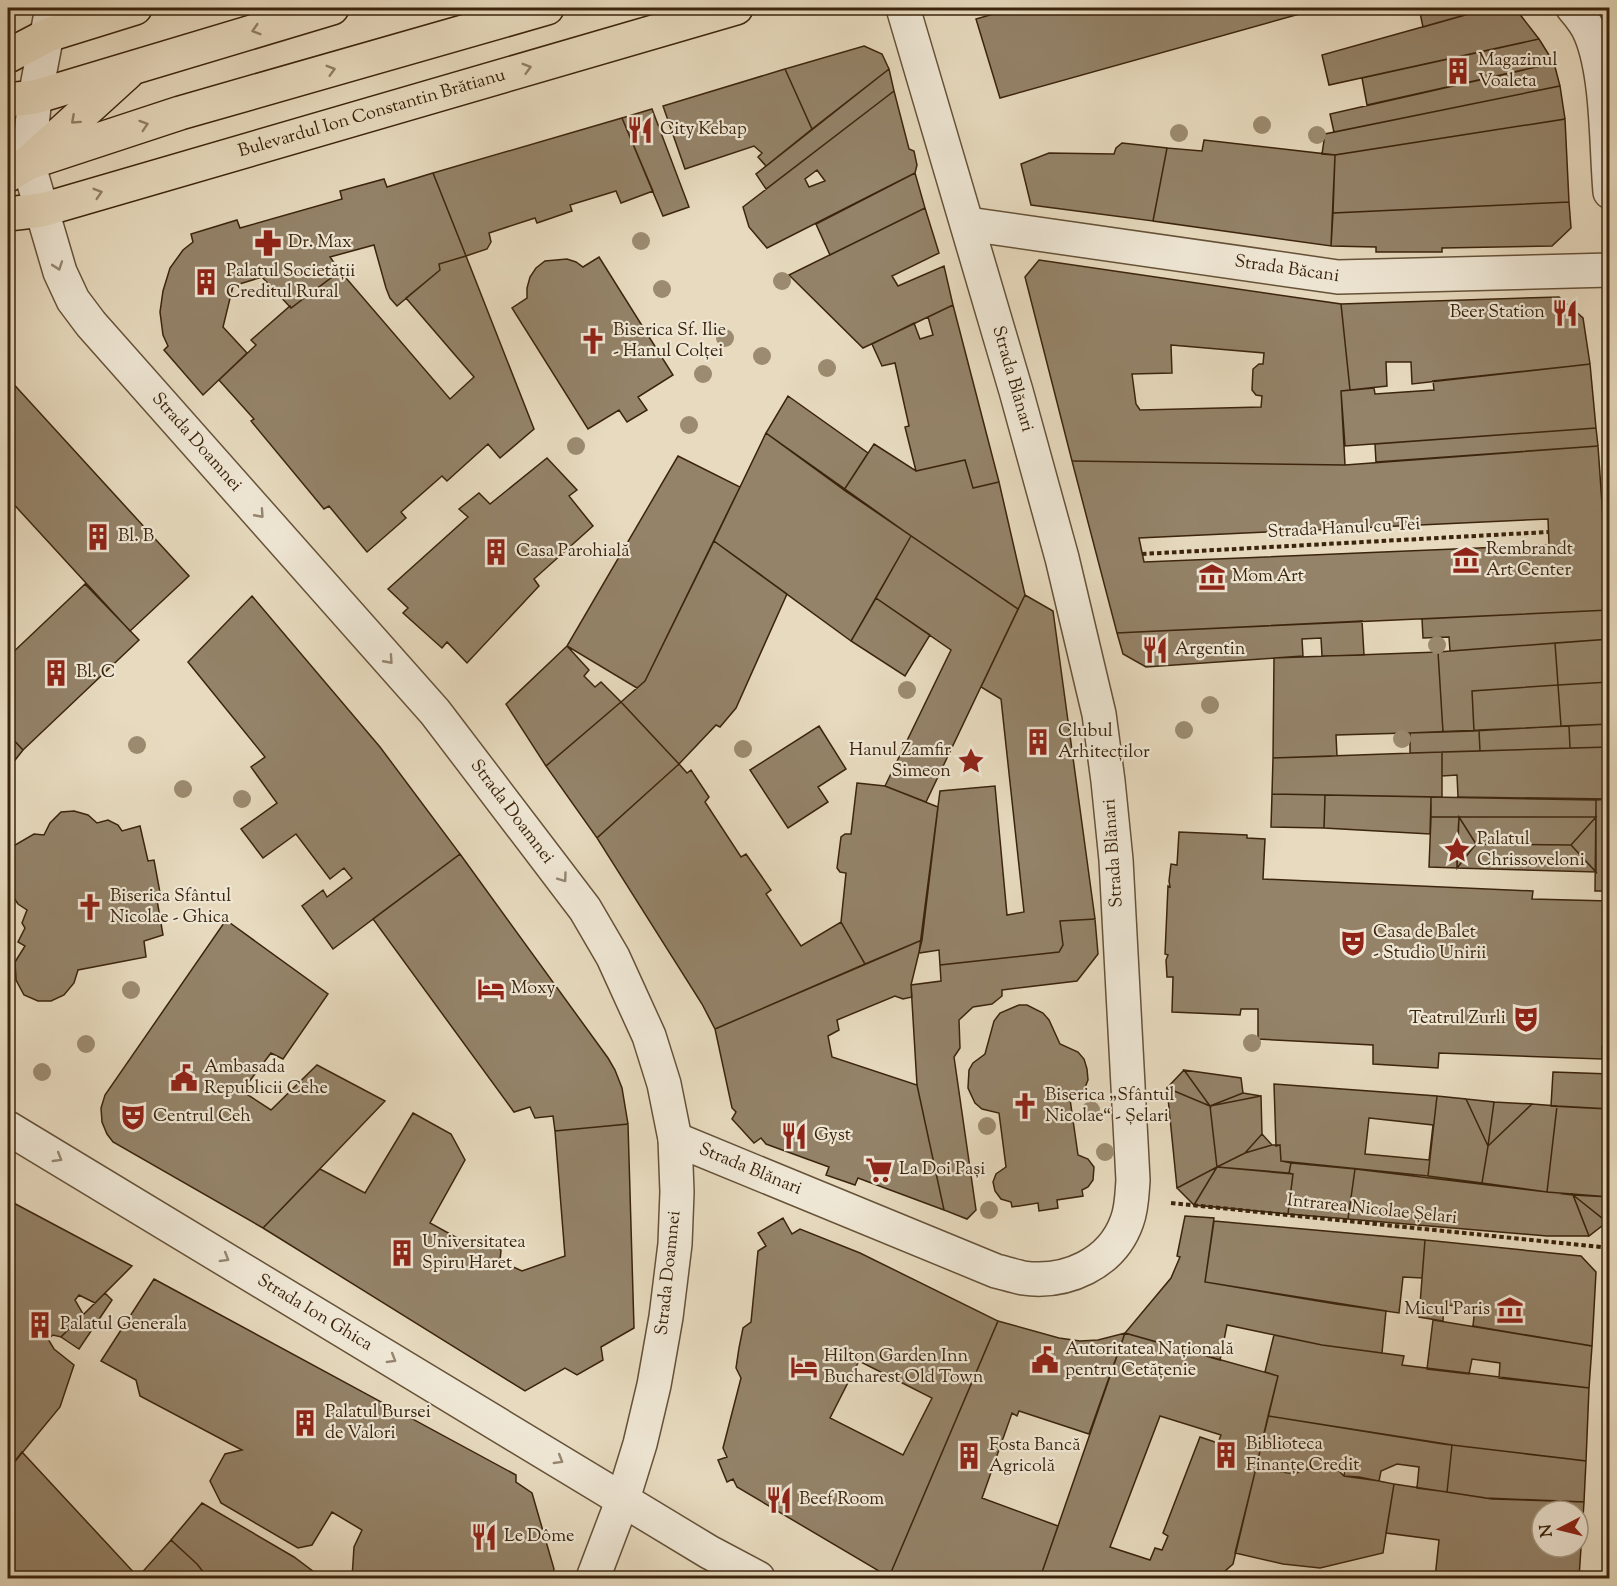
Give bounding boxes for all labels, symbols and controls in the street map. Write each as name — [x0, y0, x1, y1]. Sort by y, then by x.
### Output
one-way arrow — [251, 23, 262, 35]
place label: Magazinul Voaleta — [1478, 48, 1557, 95]
building icon: Magazinul Voaleta — [1443, 56, 1473, 86]
street label: Bulevardul Ion Constantin Brătianu — [235, 63, 509, 165]
one-way arrow — [521, 63, 532, 75]
one-way arrow — [325, 65, 336, 77]
one-way arrow — [71, 113, 81, 124]
restaurant icon: City Kebap — [625, 115, 655, 145]
place label: City Kebap — [660, 117, 747, 143]
one-way arrow — [138, 120, 149, 132]
one-way arrow — [92, 188, 103, 200]
pharmacy icon: Dr. Max — [253, 228, 283, 258]
place label: Dr. Max — [288, 230, 352, 256]
street label: Strada Băcani — [1233, 249, 1341, 290]
place label: Palatul Societății Creditul Rural — [226, 259, 355, 306]
one-way arrow — [51, 261, 64, 271]
building icon: Palatul Societății Creditul Rural — [191, 267, 221, 297]
restaurant icon: Beer Station — [1550, 298, 1580, 328]
place label: Beer Station — [1450, 300, 1545, 326]
place label: Biserica Sf. Ilie - Hanul Colței — [613, 318, 726, 365]
street label: Strada Blănari — [984, 323, 1040, 435]
church icon: Biserica Sf. Ilie - Hanul Colței — [578, 326, 608, 356]
street label: Strada Doamnei — [145, 387, 247, 498]
one-way arrow — [253, 507, 264, 518]
street label: Strada Hanul cu Tei — [1267, 512, 1421, 546]
building icon: Bl. B — [83, 522, 113, 552]
place label: Bl. B — [118, 524, 154, 550]
building icon: Casa Parohială — [481, 537, 511, 567]
place label: Rembrandt Art Center — [1486, 537, 1573, 584]
place label: Casa Parohială — [516, 539, 630, 565]
museum icon: Rembrandt Art Center — [1451, 545, 1481, 575]
museum icon: Mom Art — [1197, 562, 1227, 592]
place label: Mom Art — [1232, 564, 1304, 590]
restaurant icon: Argentin — [1140, 635, 1170, 665]
place label: Argentin — [1175, 637, 1246, 663]
one-way arrow — [382, 653, 393, 664]
building icon: Bl. C — [41, 658, 71, 688]
place label: Bl. C — [76, 660, 115, 686]
place label: Clubul Arhitecților — [1058, 719, 1150, 766]
building icon: Clubul Arhitecților — [1023, 727, 1053, 757]
place label: Hanul Zamfir Simeon — [849, 738, 951, 785]
place icon: Hanul Zamfir Simeon — [956, 746, 986, 776]
street label: Strada Doamnei — [463, 755, 560, 870]
street label: Strada Blănari — [1097, 798, 1131, 908]
place label: Palatul Chrissoveloni — [1477, 827, 1585, 874]
place icon: Palatul Chrissoveloni — [1442, 835, 1472, 865]
one-way arrow — [556, 872, 567, 883]
place label: Biserica Sfântul Nicolae - Ghica — [110, 884, 231, 931]
church icon: Biserica Sfântul Nicolae - Ghica — [75, 892, 105, 922]
place label: Casa de Balet - Studio Unirii — [1373, 920, 1486, 967]
theatre icon: Casa de Balet - Studio Unirii — [1338, 928, 1368, 958]
hotel icon: Moxy — [476, 974, 506, 1004]
place label: Moxy — [511, 976, 555, 1002]
theatre icon: Teatrul Zurli — [1511, 1004, 1541, 1034]
place label: Teatrul Zurli — [1409, 1006, 1506, 1032]
place label: Ambasada Republicii Cehe — [204, 1055, 328, 1102]
public building icon: Ambasada Republicii Cehe — [169, 1063, 199, 1093]
place label: Biserica „Sfântul Nicolae“ - Șelari — [1045, 1083, 1174, 1130]
church icon: Biserica „Sfântul Nicolae“ - Șelari — [1010, 1091, 1040, 1121]
theatre icon: Centrul Ceh — [118, 1102, 148, 1132]
place label: Centrul Ceh — [153, 1104, 251, 1130]
restaurant icon: Gyst — [779, 1121, 809, 1151]
place label: Gyst — [814, 1123, 851, 1149]
street label: Strada Blănari — [694, 1137, 805, 1203]
one-way arrow — [52, 1150, 62, 1162]
supermarket icon: La Doi Pași — [864, 1155, 894, 1185]
place label: La Doi Pași — [899, 1157, 985, 1183]
street label: Intrarea Nicolae Șelari — [1286, 1188, 1458, 1232]
street label: Strada Doamnei — [650, 1209, 688, 1337]
place label: Universitatea Spiru Haret — [422, 1230, 526, 1277]
building icon: Universitatea Spiru Haret — [387, 1238, 417, 1268]
one-way arrow — [219, 1251, 229, 1263]
street label: Strada Ion Ghica — [252, 1268, 377, 1358]
museum icon: Micul Paris — [1495, 1295, 1525, 1325]
place label: Micul Paris — [1404, 1297, 1490, 1323]
building icon: Palatul Generala — [25, 1310, 55, 1340]
place label: Palatul Generala — [60, 1312, 187, 1338]
place label: Autoritatea Națională pentru Cetățenie — [1065, 1337, 1234, 1384]
place label: Hilton Garden Inn Bucharest Old Town — [824, 1344, 984, 1391]
public building icon: Autoritatea Națională pentru Cetățenie — [1030, 1345, 1060, 1375]
one-way arrow — [386, 1352, 396, 1364]
hotel icon: Hilton Garden Inn Bucharest Old Town — [789, 1352, 819, 1382]
place label: Palatul Bursei de Valori — [325, 1400, 431, 1447]
building icon: Palatul Bursei de Valori — [290, 1408, 320, 1438]
place label: Biblioteca Finanțe Credit — [1246, 1432, 1359, 1479]
place label: Fosta Bancă Agricolă — [989, 1433, 1080, 1480]
building icon: Biblioteca Finanțe Credit — [1211, 1440, 1241, 1470]
building icon: Fosta Bancă Agricolă — [954, 1441, 984, 1471]
one-way arrow — [553, 1452, 563, 1464]
restaurant icon: Beef Room — [764, 1485, 794, 1515]
place label: Beef Room — [799, 1487, 884, 1513]
north arrow — [1530, 1499, 1590, 1559]
restaurant icon: Le Dôme — [469, 1522, 499, 1552]
text: N — [1535, 1523, 1560, 1538]
place label: Le Dôme — [504, 1524, 574, 1550]

